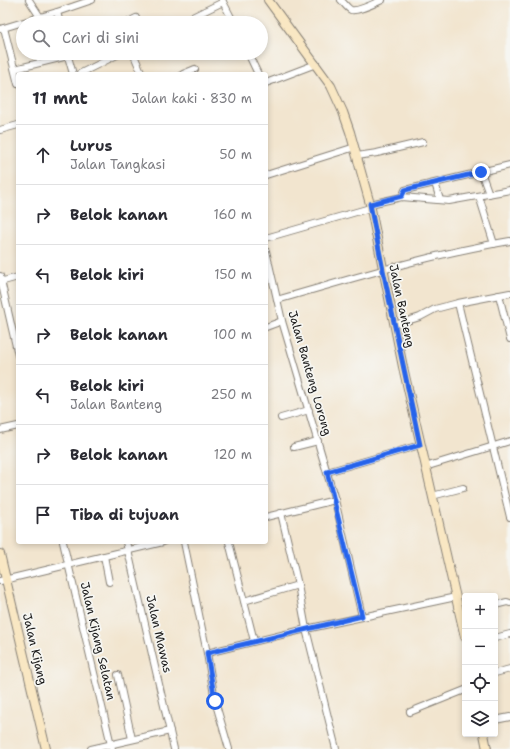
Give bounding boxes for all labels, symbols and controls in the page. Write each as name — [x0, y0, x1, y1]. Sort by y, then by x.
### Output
search box — [16, 16, 268, 60]
icon: search — [30, 27, 52, 49]
text: Cari di sini — [62, 28, 139, 48]
text: 11 mnt — [32, 87, 88, 109]
text: Jalan kaki · 830 m — [131, 90, 252, 107]
text: Lurus — [70, 136, 112, 156]
icon: ahead — [32, 144, 54, 166]
text: 50 m — [219, 146, 252, 163]
text: Jalan Tangkasi — [70, 156, 165, 173]
route end — [472, 163, 490, 181]
icon: right — [32, 204, 54, 226]
text: Belok kanan — [70, 205, 168, 225]
text: 160 m — [214, 206, 252, 223]
street label: Jalan Banteng — [385, 263, 419, 349]
icon: left — [32, 264, 54, 286]
text: Belok kiri — [70, 265, 144, 285]
text: 150 m — [214, 266, 252, 283]
street label: Jalan Banteng Lorong — [284, 309, 336, 437]
icon: right — [32, 324, 54, 346]
text: Belok kanan — [70, 325, 168, 345]
text: 100 m — [213, 326, 252, 343]
text: Belok kiri — [70, 376, 144, 396]
icon: left — [32, 384, 54, 406]
text: 250 m — [211, 386, 252, 403]
text: Jalan Banteng — [70, 396, 162, 413]
icon: right — [32, 444, 54, 466]
text: Belok kanan — [70, 445, 168, 465]
text: 120 m — [214, 446, 252, 463]
icon: arrive — [32, 504, 54, 526]
text: Tiba di tujuan — [70, 505, 179, 525]
street label: Jalan Kijang Selatan — [77, 580, 119, 702]
map controls — [462, 593, 498, 737]
button: + — [462, 593, 498, 629]
street label: Jalan Mawas — [142, 594, 176, 674]
street label: Jalan Kijang — [19, 612, 51, 686]
button: − — [462, 629, 498, 665]
button: locate — [462, 665, 498, 701]
route start — [206, 692, 224, 710]
button: layers — [462, 701, 498, 737]

